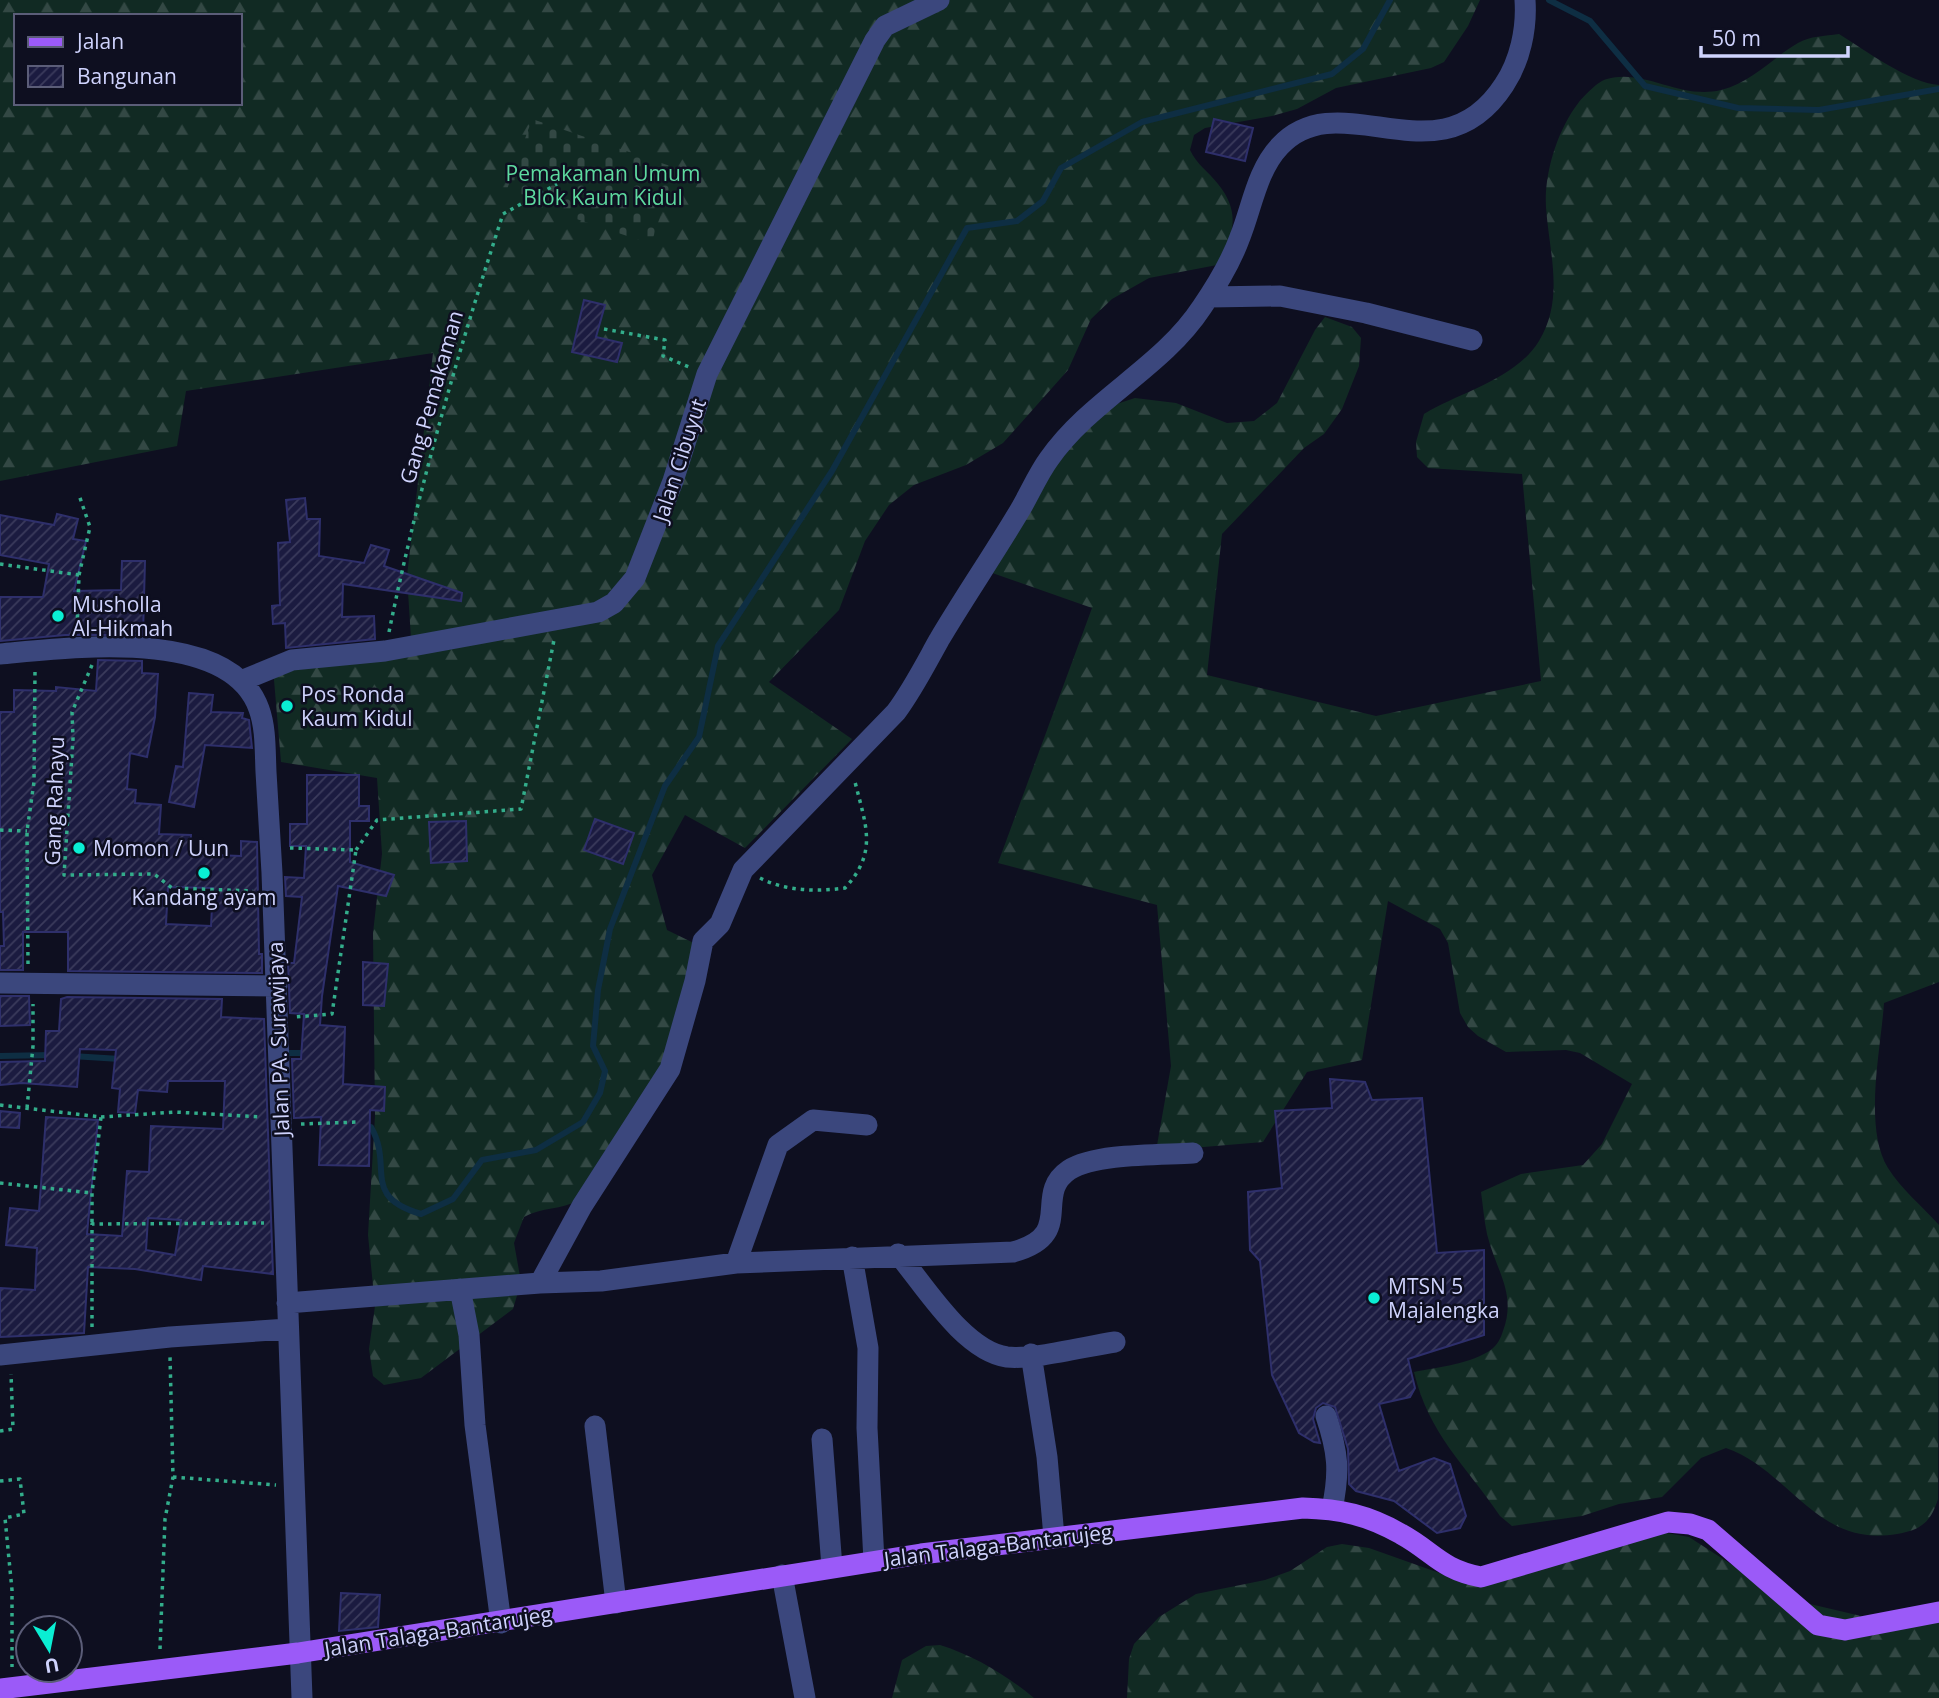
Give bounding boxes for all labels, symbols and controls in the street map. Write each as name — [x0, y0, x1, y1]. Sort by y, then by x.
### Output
legend — [14, 14, 242, 105]
scale bar — [1701, 14, 1848, 58]
text: 50 m — [1712, 24, 1761, 52]
text: Jalan — [75, 27, 124, 55]
text: Bangunan — [77, 62, 177, 90]
park label: Pemakaman Umum Blok Kaum Kidul — [506, 159, 700, 211]
street label: Gang Pemakaman — [393, 307, 469, 487]
street label: Jalan Cibuyut — [645, 395, 712, 527]
place label: Musholla Al-Hikmah — [72, 590, 173, 642]
marker: Musholla Al-Hikmah — [50, 608, 66, 624]
place label: Pos Ronda Kaum Kidul — [301, 680, 413, 732]
marker: Pos Ronda Kaum Kidul — [279, 698, 295, 714]
street label: Gang Rahayu — [38, 736, 70, 866]
place label: Momon / Uun — [93, 834, 229, 862]
marker: Momon / Uun — [71, 840, 87, 856]
marker: Kandang ayam — [196, 865, 212, 881]
place label: Kandang ayam — [132, 883, 276, 911]
street label: Jalan PA. Surawijaya — [261, 941, 295, 1139]
place label: MTSN 5 Majalengka — [1388, 1272, 1500, 1324]
marker: MTSN 5 Majalengka — [1366, 1290, 1382, 1306]
street label: Jalan Talaga-Bantarujeg — [880, 1517, 1114, 1573]
street label: Jalan Talaga-Bantarujeg — [320, 1599, 554, 1663]
north arrow — [14, 1614, 84, 1684]
text: U — [43, 1652, 61, 1680]

